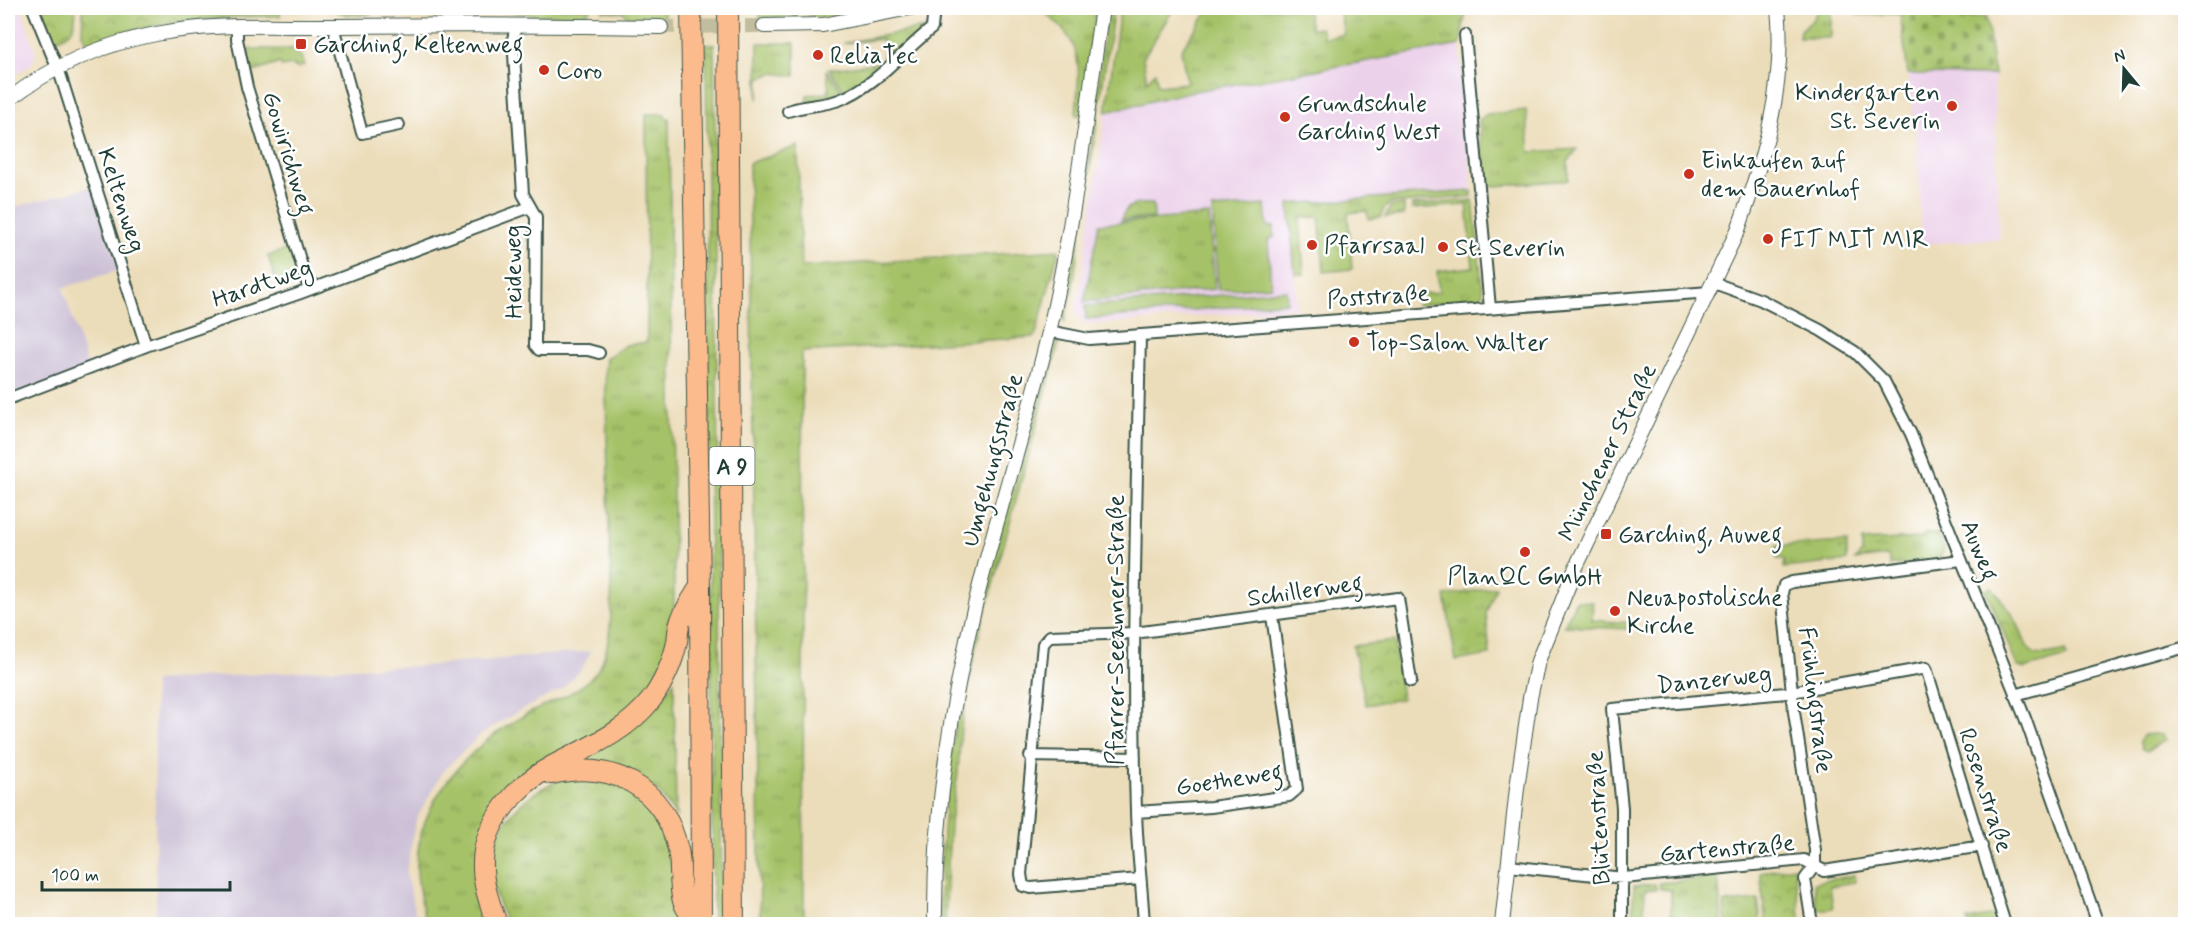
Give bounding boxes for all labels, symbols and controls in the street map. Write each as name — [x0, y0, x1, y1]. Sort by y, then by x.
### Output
place label: Garching, Keltenweg — [313, 30, 524, 64]
marker: Garching, Keltenweg — [294, 37, 308, 51]
north arrow — [2094, 39, 2154, 99]
place label: ReliaTec — [830, 41, 918, 72]
text: N — [2111, 45, 2128, 68]
marker: ReliaTec — [811, 48, 825, 62]
place label: Coro — [556, 56, 602, 87]
marker: Coro — [537, 63, 551, 77]
place label: Kindergarten St. Severin — [1795, 78, 1940, 137]
street label: Gowirichweg — [251, 88, 321, 220]
place label: Grundschule Garching West — [1297, 89, 1441, 151]
marker: Kindergarten St. Severin — [1945, 99, 1959, 113]
marker: Grundschule Garching West — [1278, 110, 1292, 124]
street label: Keltenweg — [87, 144, 152, 257]
place label: Einkaufen auf dem Bauernhof — [1701, 146, 1860, 205]
marker: Einkaufen auf dem Bauernhof — [1682, 167, 1696, 181]
street label: Heideweg — [498, 225, 533, 319]
place label: FIT MIT MIR — [1780, 225, 1929, 256]
place label: Pfarrsaal — [1324, 231, 1424, 262]
marker: FIT MIT MIR — [1761, 232, 1775, 246]
place label: St. Severin — [1455, 233, 1565, 264]
marker: Pfarrsaal — [1305, 238, 1319, 252]
marker: St. Severin — [1436, 240, 1450, 254]
street label: Hardtweg — [208, 253, 317, 318]
street label: Poststraße — [1326, 278, 1430, 317]
place label: Top-Salon Walter — [1366, 328, 1549, 359]
marker: Top-Salon Walter — [1347, 335, 1361, 349]
street label: Münchener Straße — [1552, 359, 1665, 547]
street label: Umgehungsstraße — [955, 370, 1034, 551]
road number: A 9 — [710, 447, 754, 485]
street label: Pfarrer-Seeanner-Straße — [1101, 495, 1132, 765]
street label: Auweg — [1950, 515, 2005, 587]
place label: Garching, Auweg — [1618, 520, 1782, 554]
marker: Garching, Auweg — [1599, 527, 1613, 541]
marker: PlanQC GmbH — [1518, 545, 1532, 559]
place label: PlanQC GmbH — [1447, 562, 1603, 593]
street label: Schillerweg — [1245, 568, 1365, 618]
place label: Neuapostolische Kirche — [1627, 583, 1783, 642]
marker: Neuapostolische Kirche — [1608, 604, 1622, 618]
street label: Frühlingstraße — [1787, 625, 1839, 776]
street label: Danzerweg — [1655, 659, 1773, 704]
street label: Rosenstraße — [1950, 725, 2019, 857]
street label: Blütenstraße — [1580, 750, 1619, 886]
street label: Goetheweg — [1174, 757, 1285, 807]
street label: Gartenstraße — [1658, 828, 1796, 871]
scale bar — [42, 854, 230, 892]
text: 100 m — [51, 864, 99, 888]

